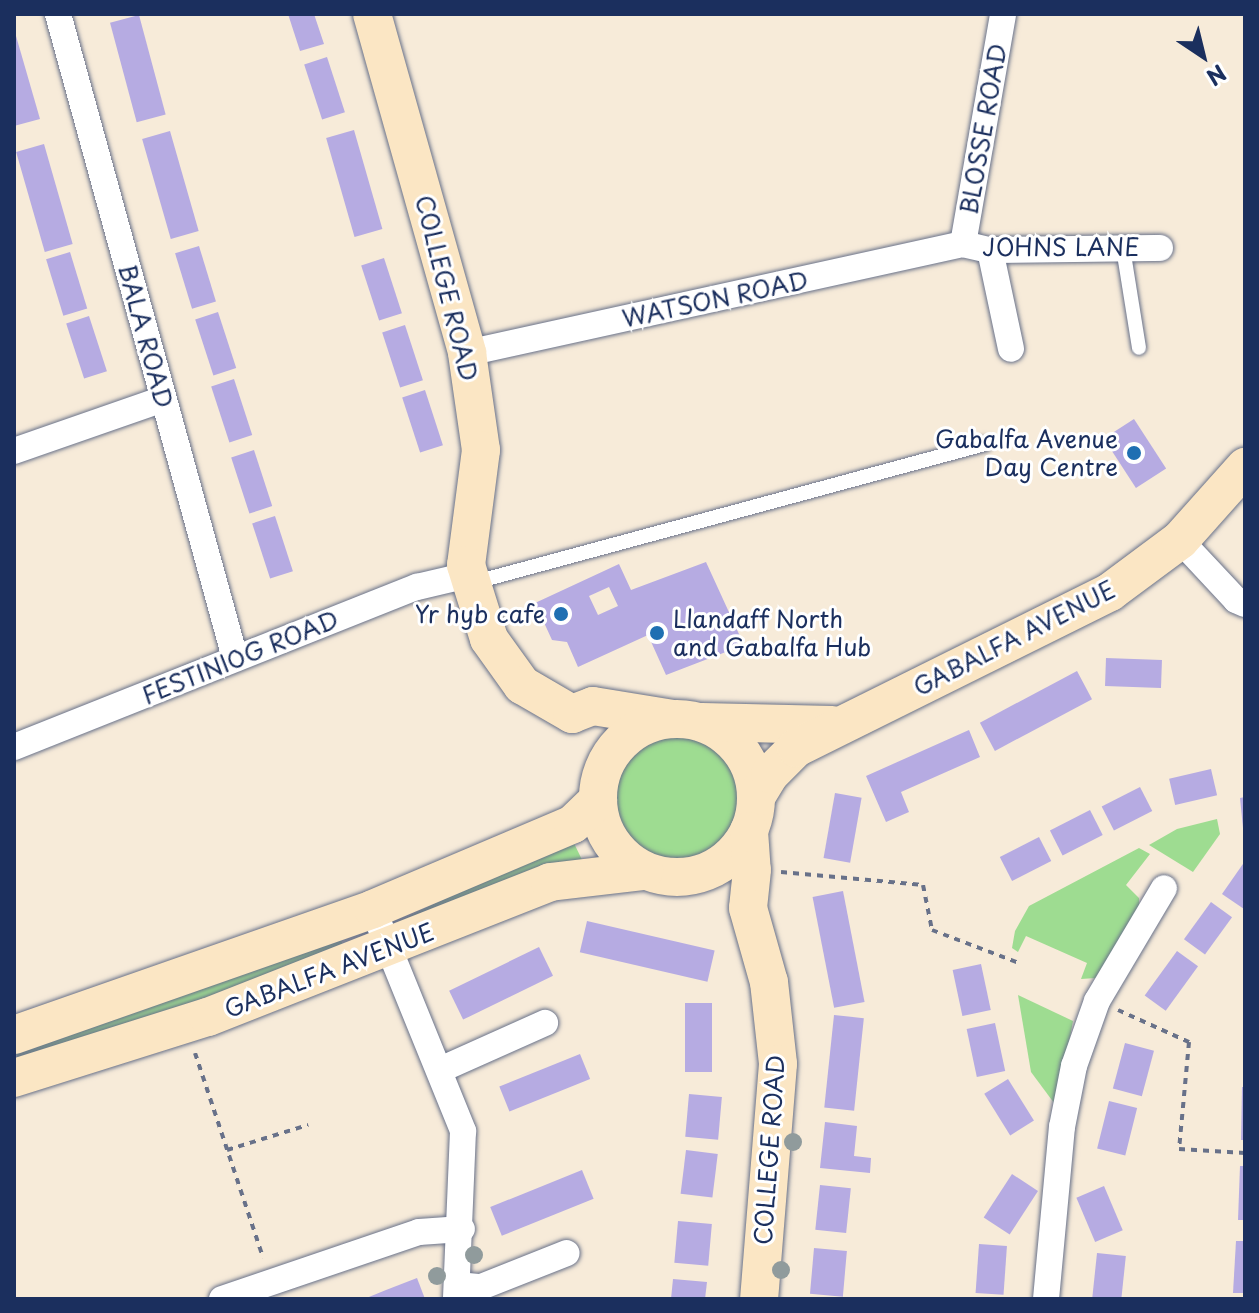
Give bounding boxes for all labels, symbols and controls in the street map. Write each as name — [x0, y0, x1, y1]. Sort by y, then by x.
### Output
north arrow — [1163, 16, 1243, 96]
street label: BLOSSE ROAD — [954, 41, 1012, 217]
text: N — [1200, 58, 1234, 95]
street label: COLLEGE ROAD — [410, 191, 484, 385]
street label: JOHNS LANE — [982, 233, 1140, 261]
street label: BALA ROAD — [113, 261, 179, 411]
street label: WATSON ROAD — [620, 265, 810, 333]
place label: Gabalfa Avenue Day Centre — [934, 425, 1118, 481]
marker: Gabalfa Avenue Day Centre — [1125, 444, 1143, 462]
street label: GABALFA AVENUE — [908, 574, 1120, 702]
place label: Yr hyb cafe — [414, 600, 545, 628]
street label: FESTINIOG ROAD — [136, 604, 344, 710]
marker: Yr hyb cafe — [552, 605, 570, 623]
place label: Llandaff North and Gabalfa Hub — [673, 605, 873, 661]
marker: Llandaff North and Gabalfa Hub — [648, 624, 666, 642]
street label: GABALFA AVENUE — [219, 916, 439, 1024]
street label: COLLEGE ROAD — [748, 1053, 790, 1247]

